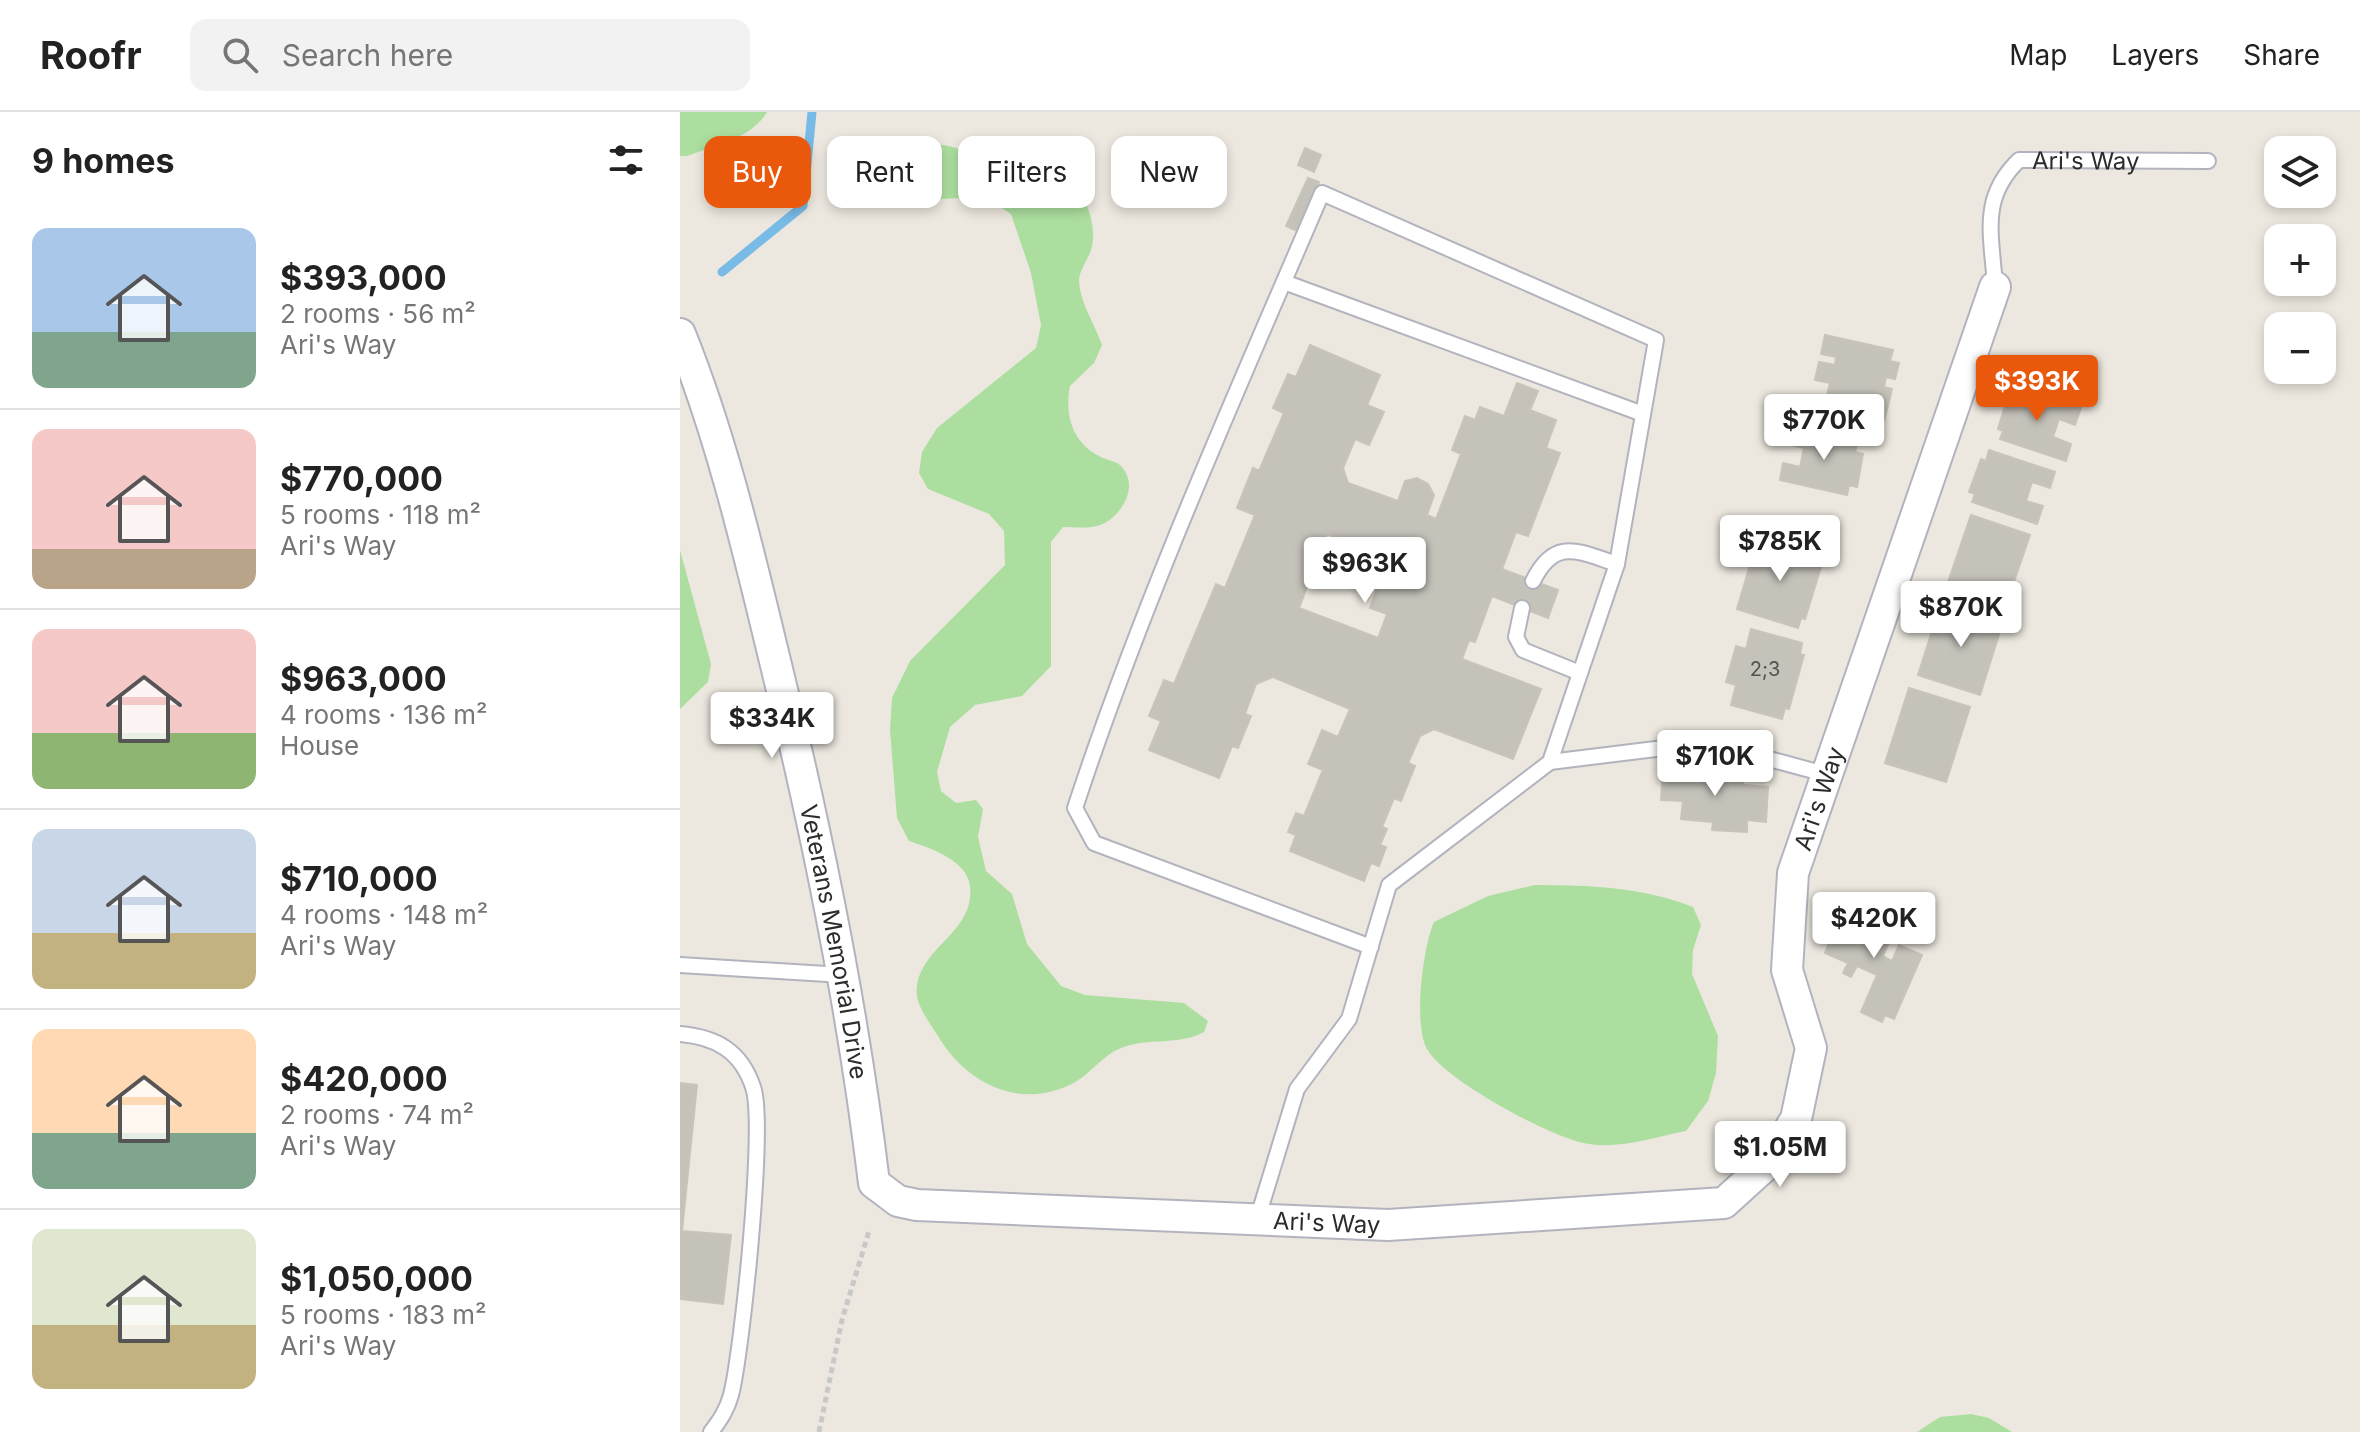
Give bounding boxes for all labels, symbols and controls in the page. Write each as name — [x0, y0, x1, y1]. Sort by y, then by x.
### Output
search box — [190, 19, 750, 91]
text: Roofr — [40, 32, 142, 78]
icon: search — [218, 33, 262, 77]
text: Search here — [282, 37, 453, 73]
text: Map — [2009, 38, 2067, 72]
text: Layers — [2111, 38, 2199, 72]
text: Share — [2243, 38, 2320, 72]
chip: Buy — [704, 136, 811, 208]
chip: Rent — [827, 136, 942, 208]
chip: Filters — [958, 136, 1095, 208]
chip: New — [1111, 136, 1227, 208]
map controls — [2264, 136, 2336, 384]
button: layers — [2264, 136, 2336, 208]
icon: filters — [604, 138, 648, 182]
text: 9 homes — [32, 140, 174, 181]
street label: Ari's Way — [2032, 146, 2140, 175]
button: + — [2264, 224, 2336, 296]
text: $393,000 — [280, 257, 447, 298]
icon: home — [96, 260, 192, 356]
text: 2 rooms · 56 m² — [280, 298, 476, 329]
button: − — [2264, 312, 2336, 384]
text: Ari's Way — [280, 329, 396, 360]
pin: $393K — [1981, 355, 2093, 423]
text: $393K — [1994, 365, 2080, 396]
pin: $770K — [1768, 394, 1880, 462]
text: $770K — [1782, 404, 1866, 435]
text: $770,000 — [280, 458, 443, 499]
icon: home — [96, 461, 192, 557]
text: 5 rooms · 118 m² — [280, 499, 481, 530]
pin: $785K — [1724, 515, 1836, 583]
text: $785K — [1738, 525, 1822, 556]
text: Ari's Way — [280, 530, 396, 561]
pin: $963K — [1309, 537, 1421, 605]
text: $963K — [1322, 547, 1408, 578]
pin: $870K — [1905, 581, 2017, 649]
text: $870K — [1919, 591, 2003, 622]
house number: 2;3 — [1750, 657, 1780, 681]
text: $963,000 — [280, 658, 447, 699]
icon: home — [96, 661, 192, 757]
pin: $334K — [716, 692, 828, 760]
text: 4 rooms · 136 m² — [280, 699, 488, 730]
text: $334K — [729, 702, 815, 733]
text: House — [280, 730, 359, 761]
pin: $710K — [1659, 730, 1771, 798]
text: $710K — [1675, 740, 1755, 771]
street label: Ari's Way — [1787, 743, 1850, 854]
street label: Veterans Memorial Drive — [794, 802, 874, 1081]
text: $710,000 — [280, 858, 438, 899]
icon: home — [96, 861, 192, 957]
pin: $420K — [1818, 892, 1930, 960]
text: 4 rooms · 148 m² — [280, 899, 488, 930]
text: $420K — [1830, 902, 1918, 933]
text: Ari's Way — [280, 930, 396, 961]
text: $420,000 — [280, 1058, 448, 1099]
icon: home — [96, 1061, 192, 1157]
text: 2 rooms · 74 m² — [280, 1099, 474, 1130]
pin: $1.05M — [1715, 1121, 1845, 1189]
text: Ari's Way — [280, 1130, 396, 1161]
text: $1.05M — [1733, 1131, 1827, 1162]
street label: Ari's Way — [1272, 1206, 1381, 1239]
text: $1,050,000 — [280, 1258, 473, 1299]
icon: home — [96, 1261, 192, 1357]
text: 5 rooms · 183 m² — [280, 1299, 487, 1330]
text: Ari's Way — [280, 1330, 396, 1361]

